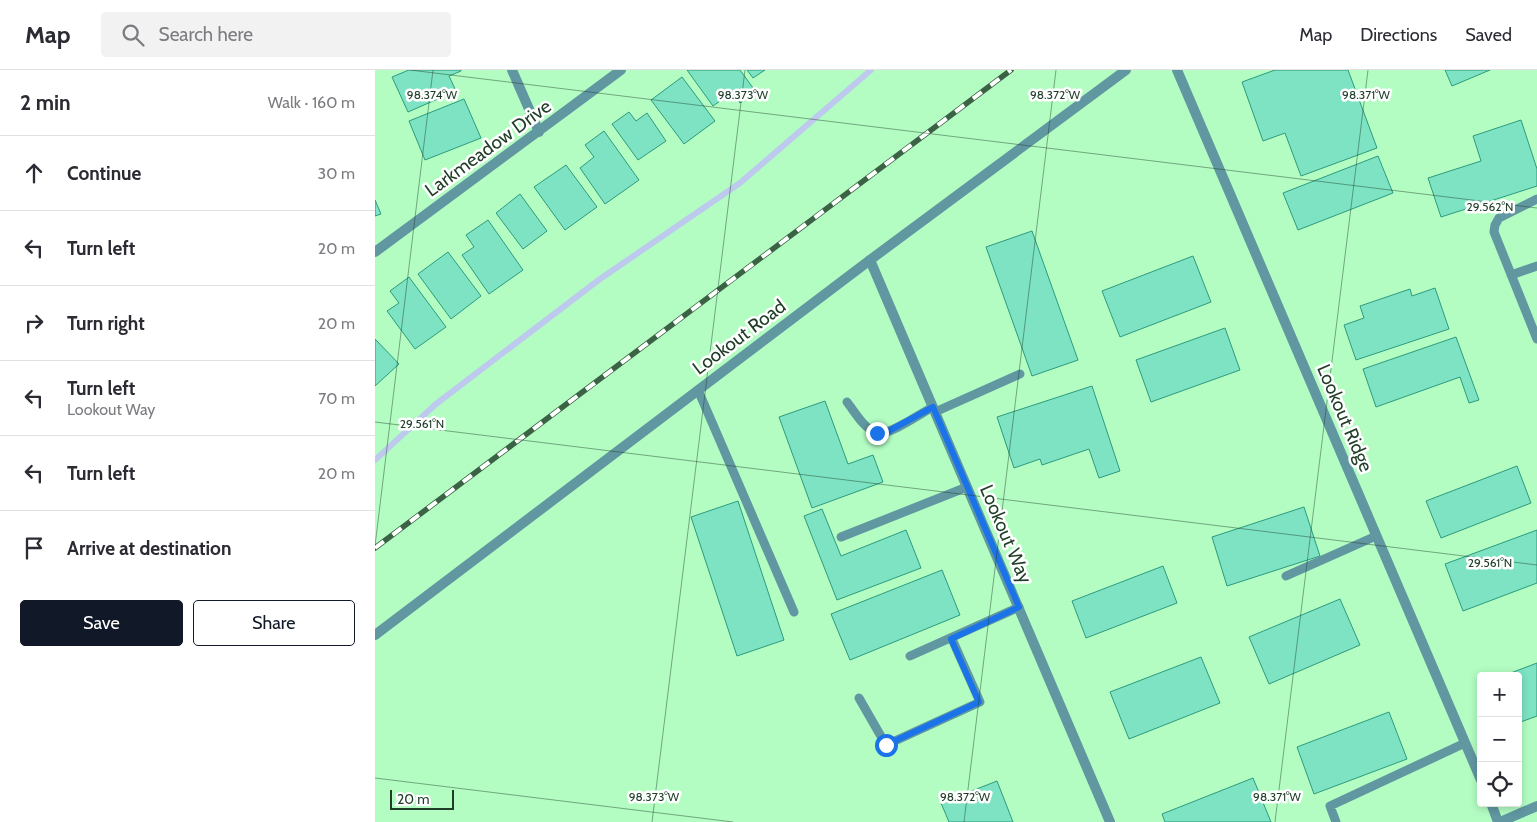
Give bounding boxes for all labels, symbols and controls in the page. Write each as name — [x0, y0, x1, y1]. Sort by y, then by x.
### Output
search box — [101, 12, 451, 57]
text: Map — [25, 20, 71, 49]
icon: search — [119, 21, 147, 49]
text: Search here — [159, 23, 253, 46]
text: Map — [1299, 24, 1332, 46]
text: Directions — [1360, 24, 1437, 46]
text: Saved — [1465, 24, 1512, 46]
text: 98.374°W — [407, 87, 458, 102]
text: 98.373°W — [718, 87, 769, 102]
text: 98.372°W — [1030, 87, 1081, 102]
text: 98.371°W — [1342, 87, 1391, 102]
text: 2 min — [20, 90, 71, 115]
text: Walk · 160 m — [268, 93, 355, 112]
street label: Larkmeadow Drive — [420, 94, 556, 201]
icon: ahead — [20, 159, 48, 187]
text: Continue — [67, 162, 141, 185]
text: 30 m — [318, 164, 355, 183]
text: 29.562°N — [1467, 199, 1513, 214]
icon: left — [20, 234, 48, 262]
text: Turn left — [67, 237, 135, 260]
text: 20 m — [318, 239, 355, 258]
street label: Lookout Road — [688, 295, 790, 379]
icon: right — [20, 309, 48, 337]
text: Turn right — [67, 312, 145, 335]
text: 20 m — [318, 314, 355, 333]
street label: Lookout Ridge — [1312, 361, 1378, 475]
text: Turn left — [67, 377, 135, 400]
icon: left — [20, 384, 48, 412]
text: 70 m — [318, 389, 355, 408]
text: Lookout Way — [67, 400, 155, 419]
text: 29.561°N — [400, 416, 444, 431]
route end — [866, 422, 889, 445]
icon: left — [20, 459, 48, 487]
text: Turn left — [67, 462, 135, 485]
text: 20 m — [318, 464, 355, 483]
street label: Lookout Way — [975, 481, 1037, 587]
icon: arrive — [20, 534, 48, 562]
text: Arrive at destination — [67, 537, 231, 560]
text: 29.561°N — [1468, 555, 1512, 570]
button: Save — [20, 600, 183, 646]
button: Share — [193, 600, 355, 646]
map controls — [1477, 672, 1522, 807]
button: + — [1477, 672, 1522, 717]
button: − — [1477, 717, 1522, 762]
route start — [875, 734, 898, 757]
button: locate — [1477, 762, 1522, 807]
scale bar — [390, 787, 454, 810]
text: 98.373°W — [629, 789, 680, 804]
text: 98.372°W — [940, 789, 991, 804]
text: 98.371°W — [1253, 789, 1302, 804]
text: 20 m — [397, 790, 430, 808]

